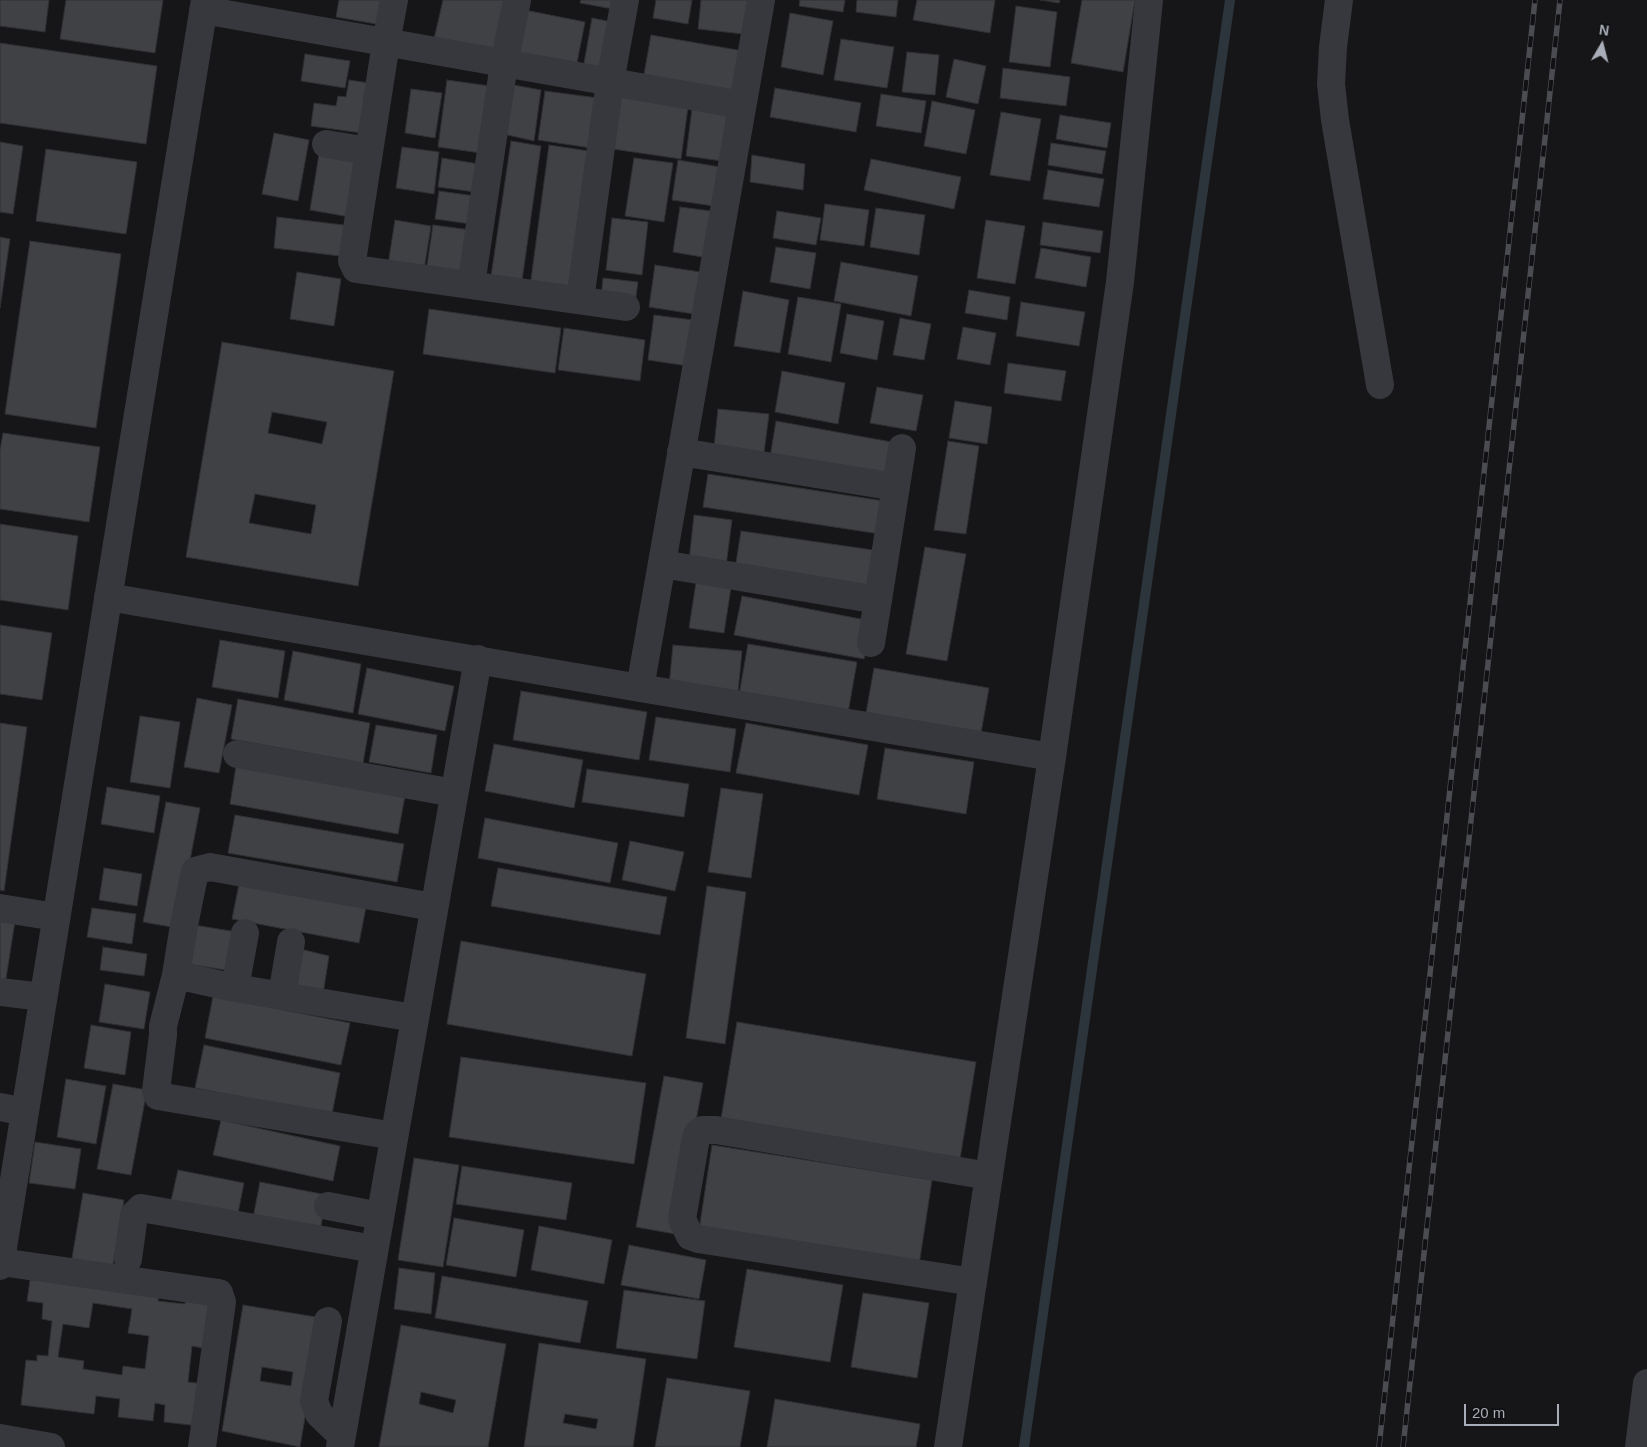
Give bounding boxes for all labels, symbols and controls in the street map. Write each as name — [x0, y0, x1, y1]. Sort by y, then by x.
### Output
north arrow — [1577, 20, 1627, 70]
text: N — [1598, 22, 1610, 39]
scale bar — [1467, 1394, 1562, 1426]
text: 20 m — [1472, 1404, 1505, 1421]

